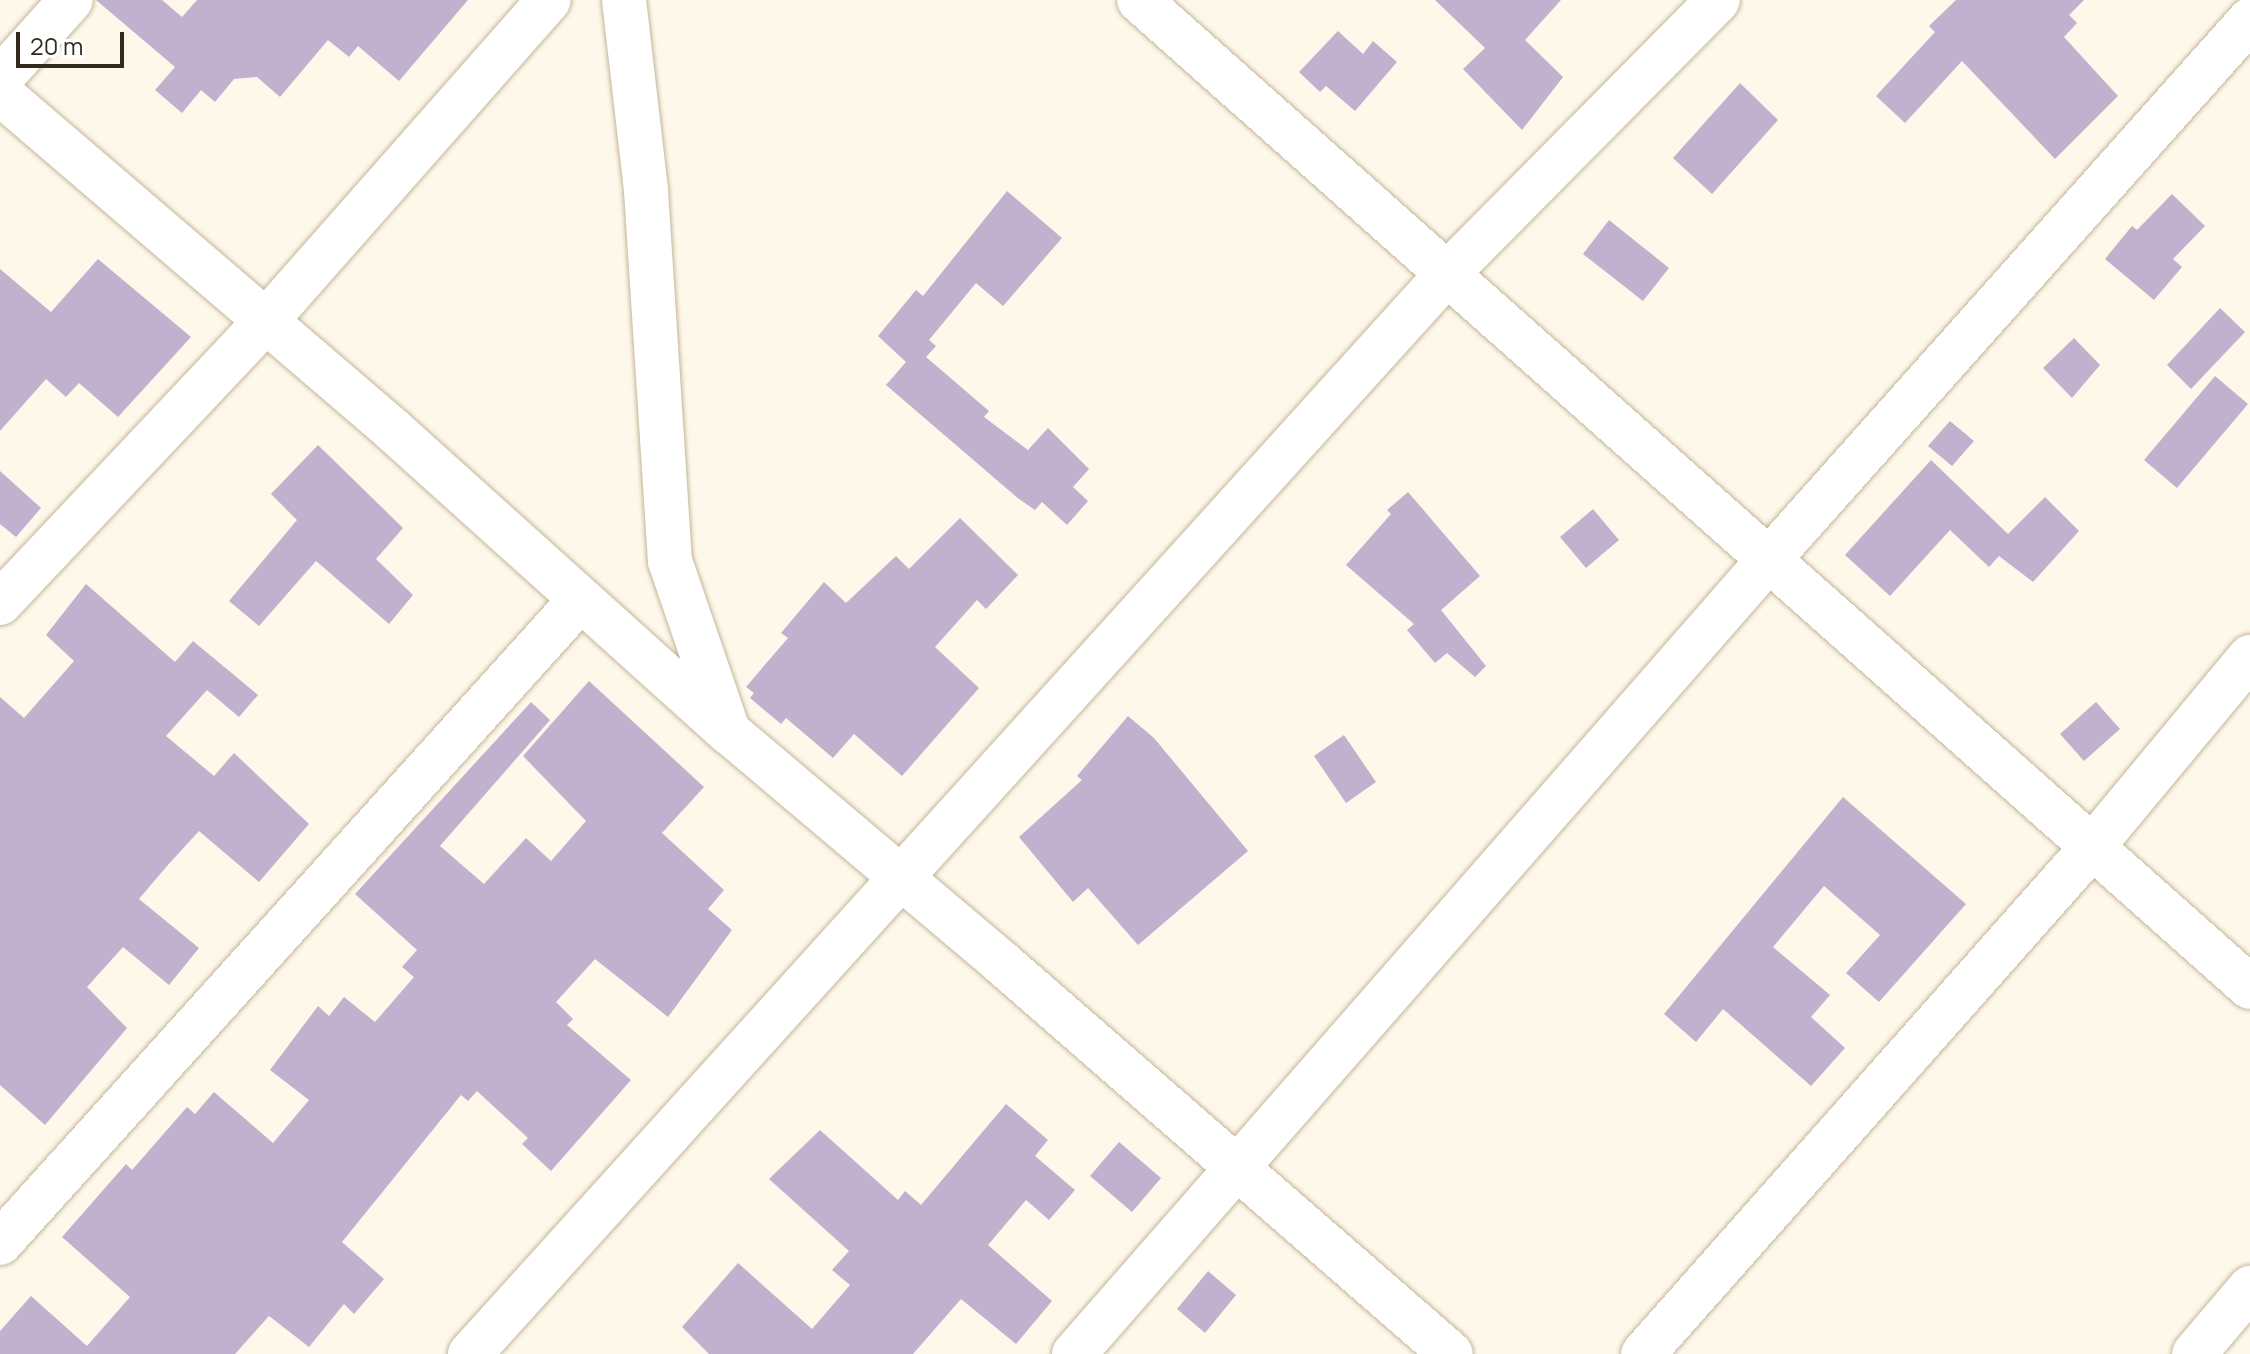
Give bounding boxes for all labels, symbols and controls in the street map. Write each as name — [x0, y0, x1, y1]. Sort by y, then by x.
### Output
scale bar — [20, 16, 128, 66]
text: 20 m — [30, 29, 83, 62]

